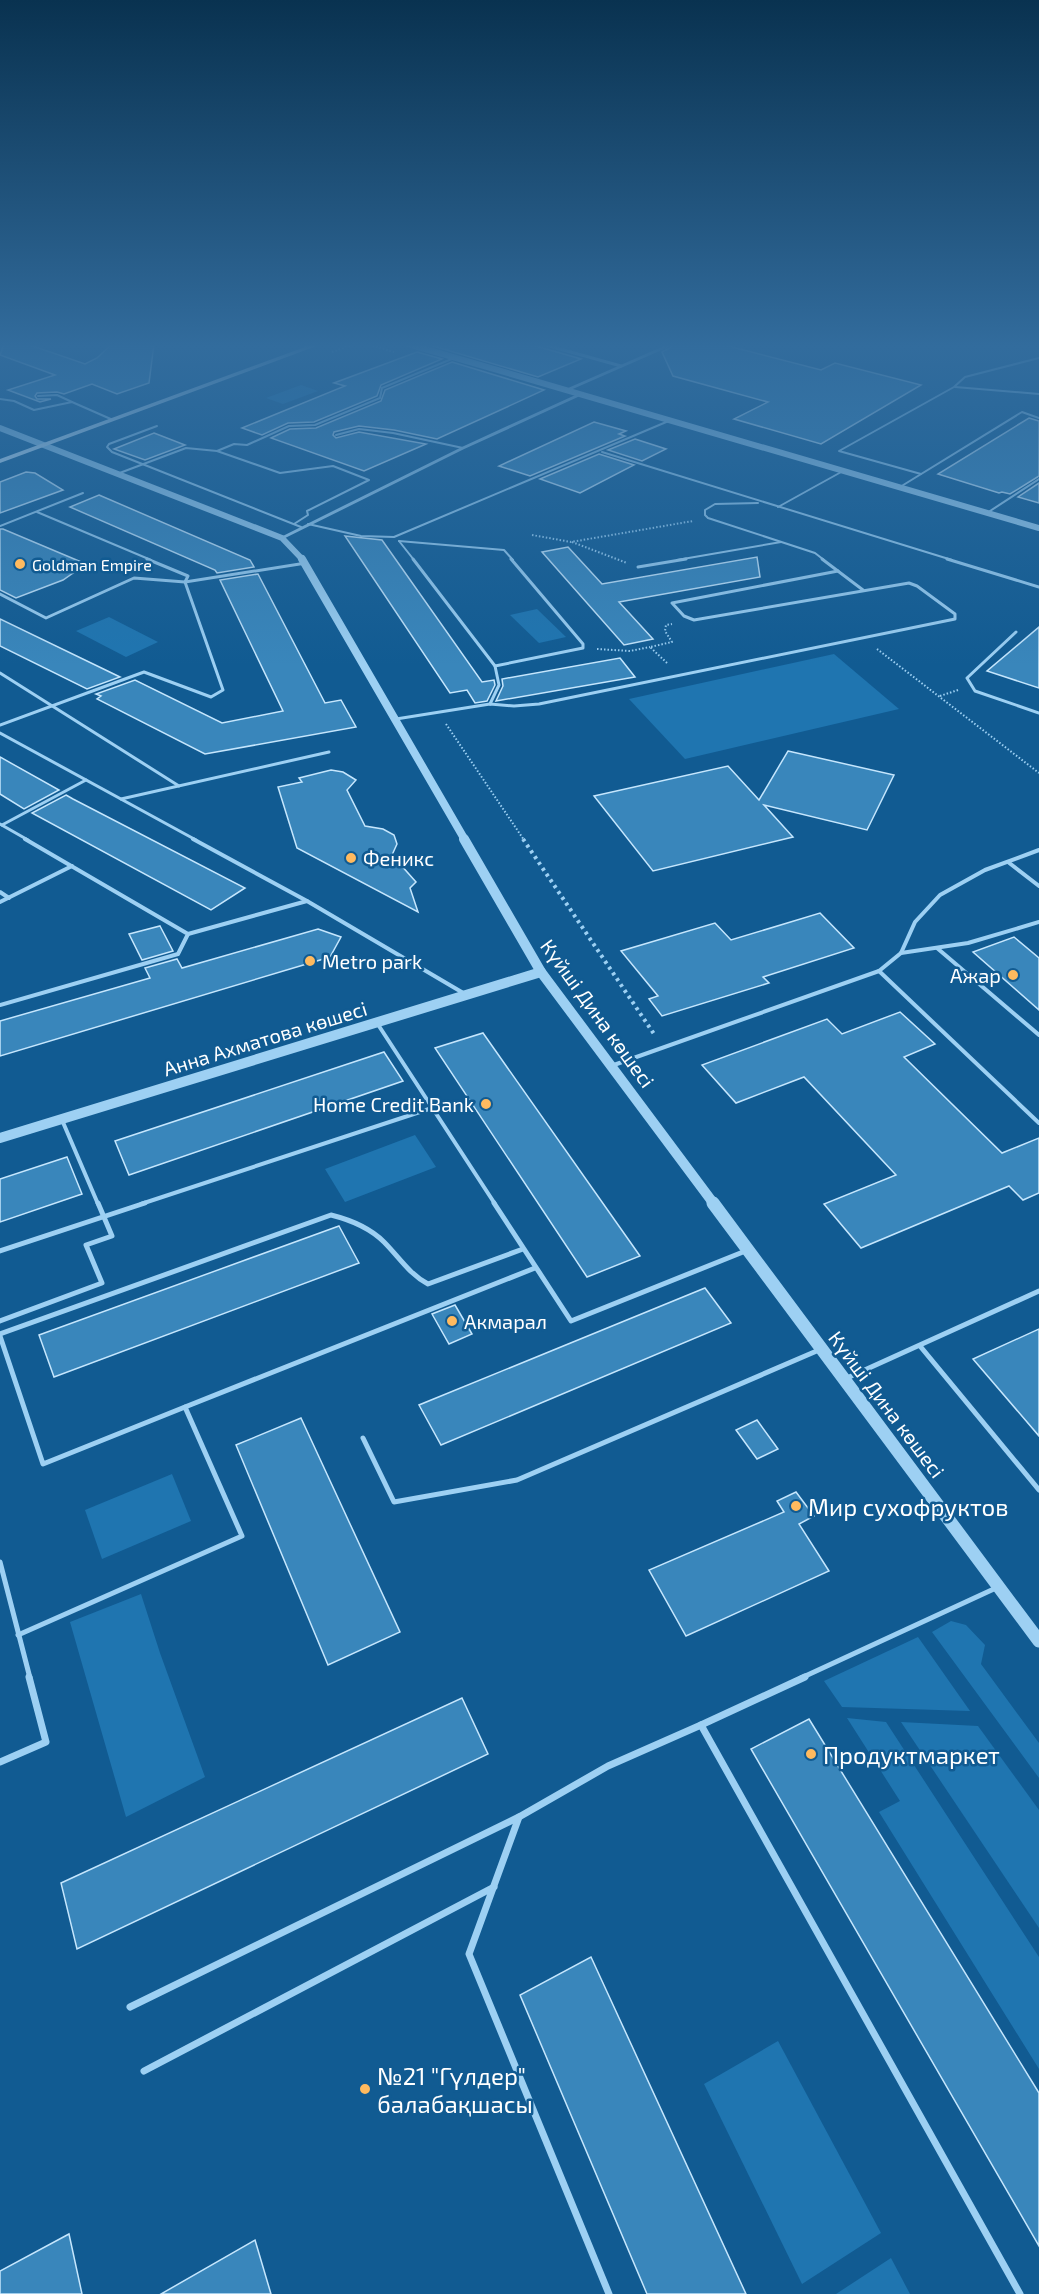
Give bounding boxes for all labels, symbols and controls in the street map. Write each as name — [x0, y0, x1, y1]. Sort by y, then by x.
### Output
place label: Goldman Empire — [32, 555, 152, 574]
marker: Goldman Empire — [13, 557, 27, 571]
place label: Феникс — [363, 846, 434, 870]
marker: Феникс — [344, 851, 358, 865]
street label: Күйші Дина көшесі — [536, 934, 660, 1092]
place label: Metro park — [322, 949, 422, 973]
marker: Metro park — [303, 954, 317, 968]
place label: Ажар — [950, 963, 1001, 987]
marker: Ажар — [1006, 968, 1020, 982]
street label: Анна Ахматова көшесі — [160, 996, 370, 1080]
place label: Home Credit Bank — [313, 1092, 474, 1116]
marker: Home Credit Bank — [479, 1097, 493, 1111]
place label: Акмарал — [464, 1309, 547, 1333]
marker: Акмарал — [445, 1314, 459, 1328]
street label: Күйші Дина көшесі — [824, 1326, 950, 1482]
place label: Мир сухофруктов — [808, 1492, 1009, 1522]
marker: Мир сухофруктов — [789, 1499, 803, 1513]
place label: Продуктмаркет — [823, 1740, 1000, 1770]
marker: Продуктмаркет — [804, 1747, 818, 1761]
place label: №21 "Гүлдер" балабақшасы — [377, 2061, 533, 2118]
marker: №21 "Гүлдер" балабақшасы — [358, 2082, 372, 2096]

